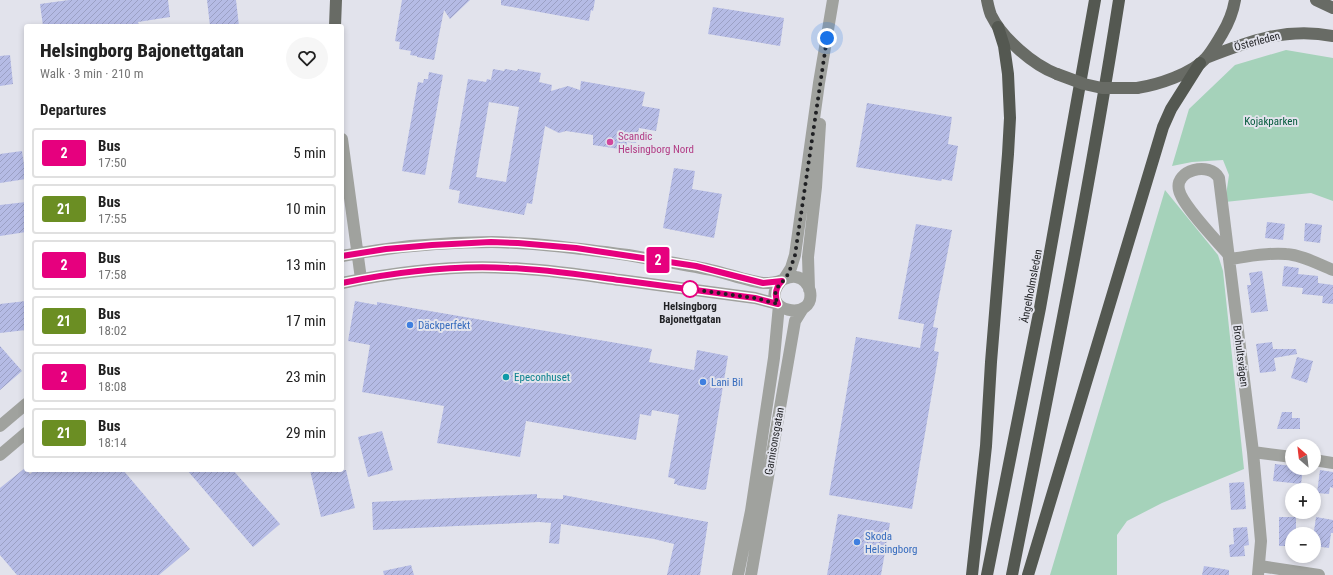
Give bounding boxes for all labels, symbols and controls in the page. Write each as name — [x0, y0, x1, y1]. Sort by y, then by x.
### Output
your location — [817, 28, 837, 48]
street label: Österleden — [1233, 29, 1282, 54]
button: heart — [286, 37, 328, 79]
text: Helsingborg Bajonettgatan — [40, 39, 244, 62]
text: Walk · 3 min · 210 m — [40, 66, 144, 81]
text: Departures — [40, 101, 106, 119]
park label: Kojakparken — [1244, 115, 1298, 128]
place label: Scandic Helsingborg Nord — [618, 130, 694, 156]
text: Bus — [98, 137, 121, 155]
marker: Scandic Helsingborg Nord — [605, 137, 615, 147]
text: 5 min — [293, 144, 326, 162]
text: 2 — [60, 145, 68, 161]
text: 17:50 — [98, 155, 127, 170]
text: Bus — [98, 193, 121, 211]
text: 10 min — [286, 200, 326, 218]
text: 21 — [57, 201, 71, 217]
text: 17:55 — [98, 211, 127, 226]
line badge: 2 — [645, 247, 671, 273]
street label: Ängelholmsleden — [1018, 248, 1045, 324]
text: Bus — [98, 249, 121, 267]
text: 2 — [654, 252, 662, 268]
text: 13 min — [286, 256, 326, 274]
text: 2 — [60, 257, 68, 273]
text: 17:58 — [98, 267, 127, 282]
marker: Helsingborg Bajonettgatan — [681, 280, 699, 298]
place label: Helsingborg Bajonettgatan — [659, 300, 721, 326]
text: Bus — [98, 305, 121, 323]
text: 17 min — [286, 312, 326, 330]
text: 21 — [57, 313, 71, 329]
place label: Däckperfekt — [418, 319, 470, 332]
marker: Däckperfekt — [405, 320, 415, 330]
text: 18:02 — [98, 323, 127, 338]
street label: Brohultsvägen — [1230, 324, 1251, 388]
text: Bus — [98, 361, 121, 379]
text: 23 min — [286, 368, 326, 386]
text: 2 — [60, 369, 68, 385]
place label: Epeconhuset — [514, 371, 570, 384]
marker: Epeconhuset — [501, 372, 511, 382]
place label: Lani Bil — [711, 376, 743, 389]
marker: Lani Bil — [698, 377, 708, 387]
text: 18:08 — [98, 379, 127, 394]
street label: Garnisonsgatan — [762, 406, 787, 476]
text: Bus — [98, 417, 121, 435]
text: 29 min — [286, 424, 326, 442]
text: 21 — [57, 425, 71, 441]
text: 18:14 — [98, 435, 127, 450]
north arrow — [1285, 439, 1321, 475]
map controls — [1285, 439, 1321, 563]
button: + — [1285, 483, 1321, 519]
button: − — [1285, 527, 1321, 563]
place label: Skoda Helsingborg — [865, 530, 917, 556]
marker: Skoda Helsingborg — [852, 537, 862, 547]

